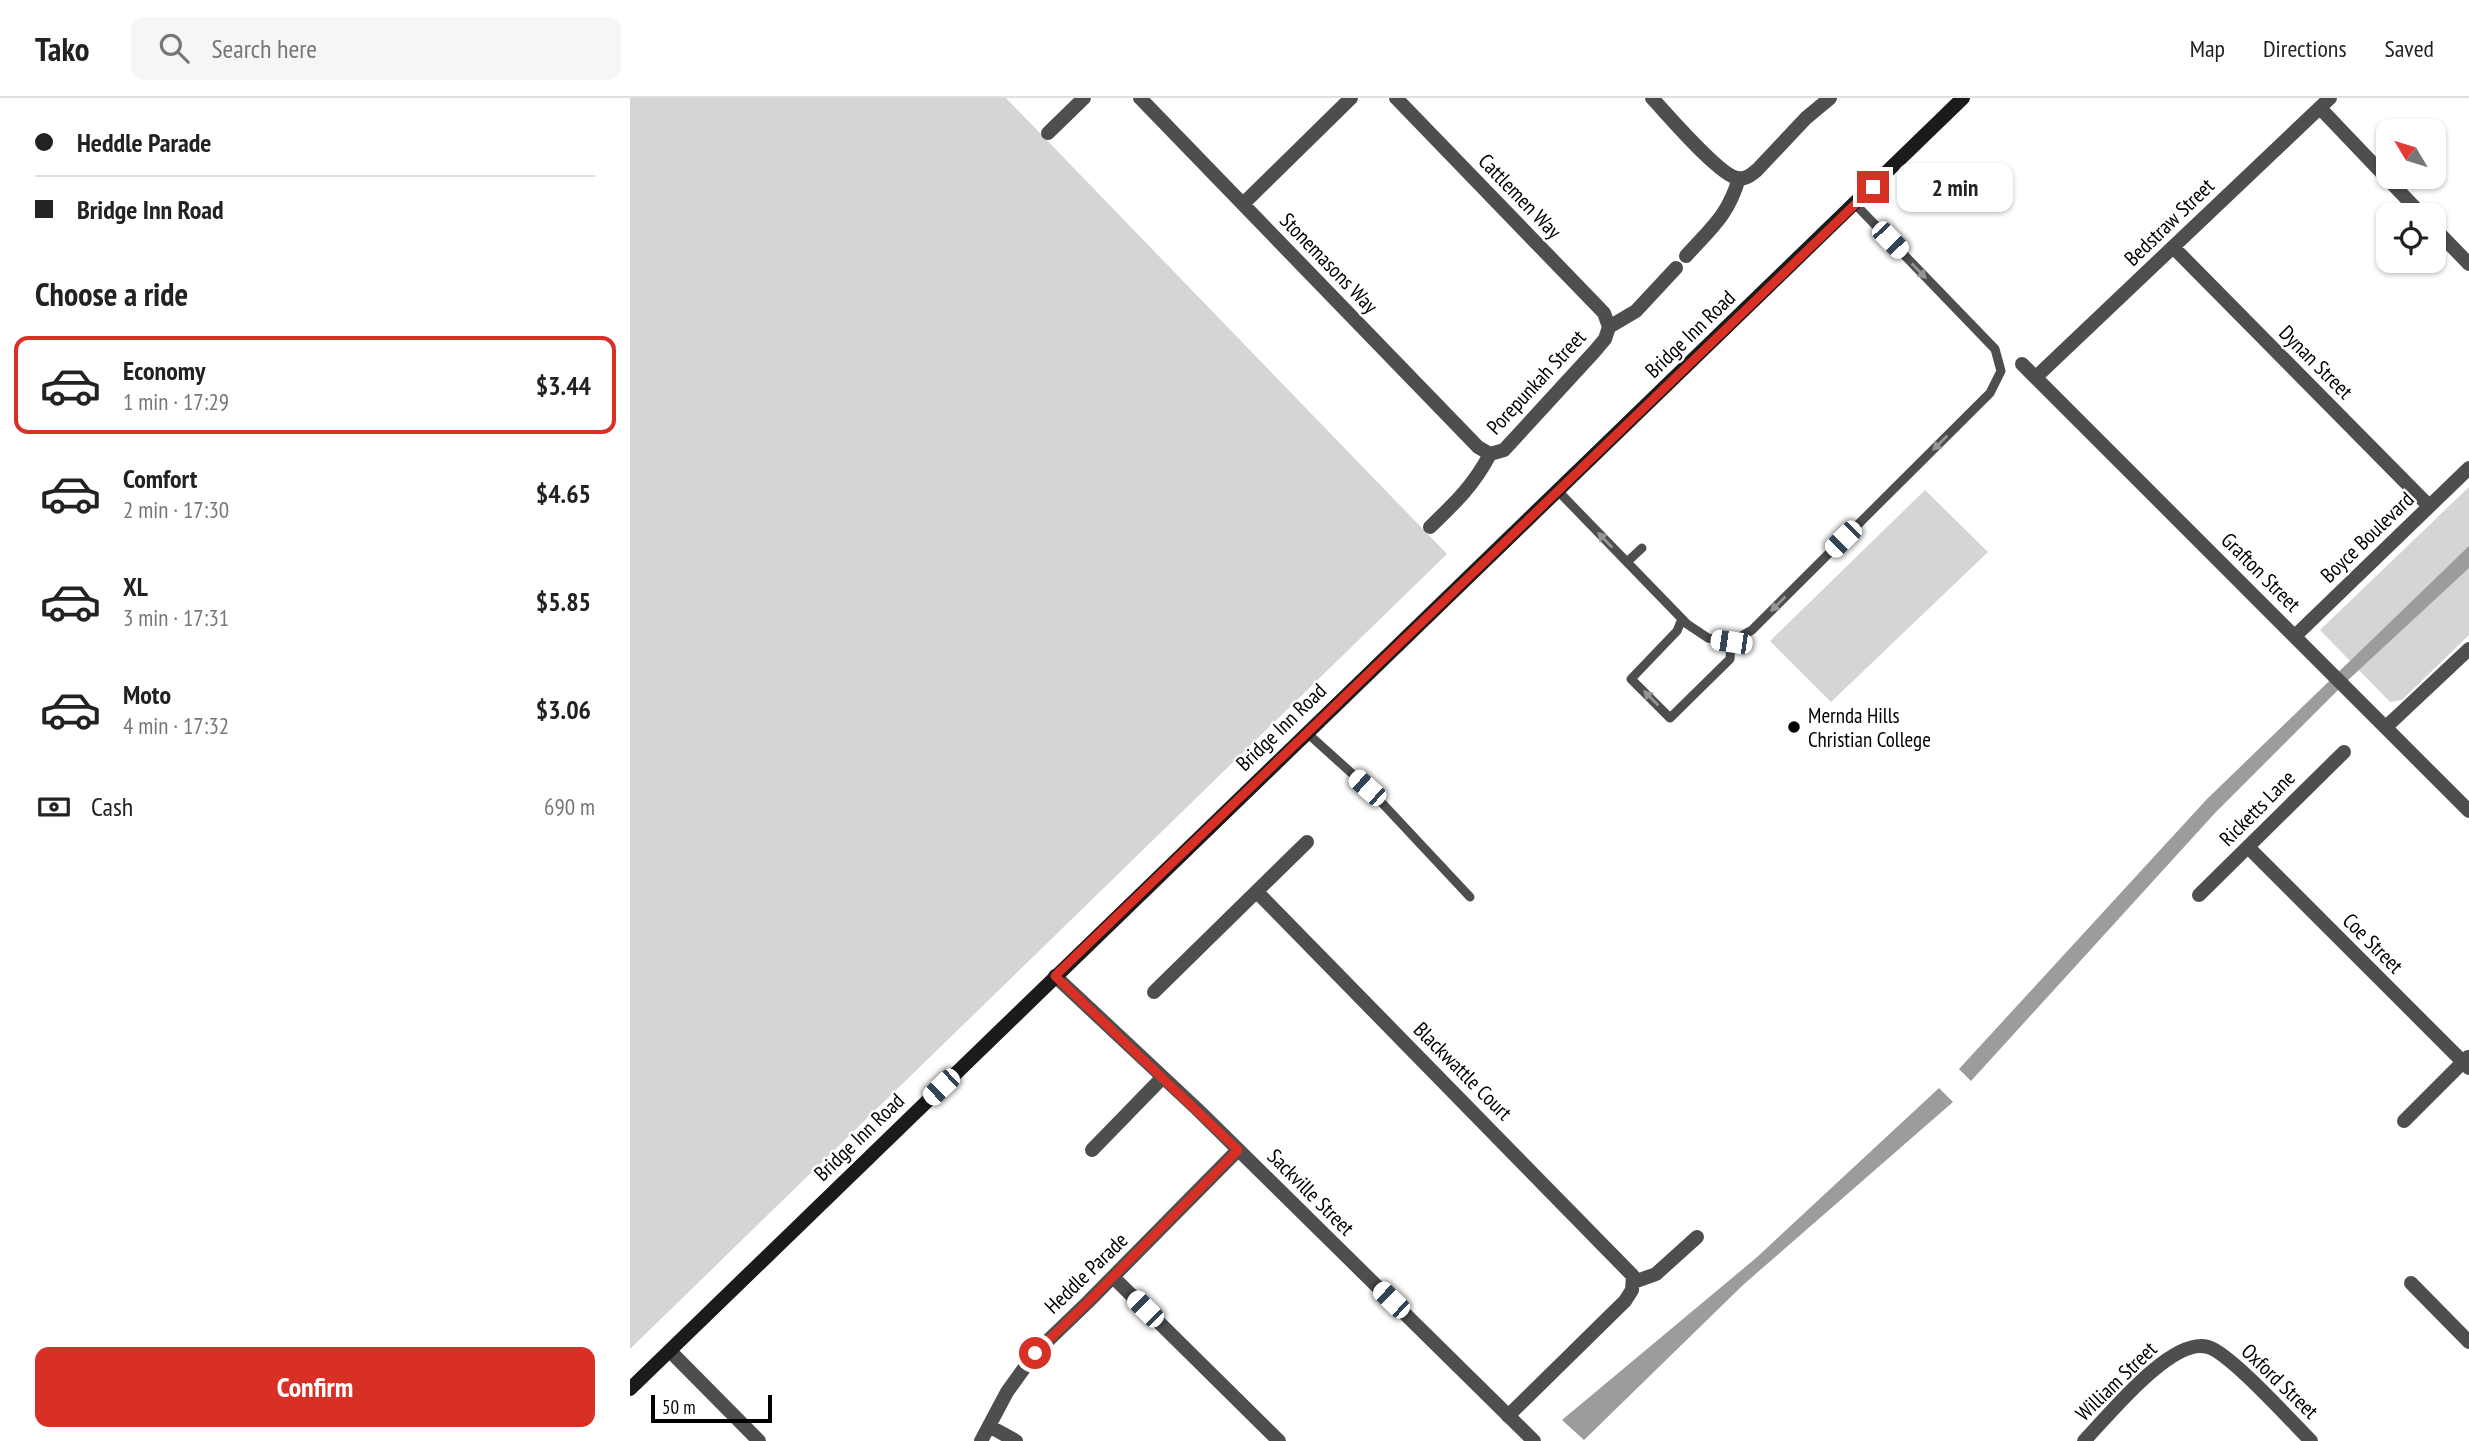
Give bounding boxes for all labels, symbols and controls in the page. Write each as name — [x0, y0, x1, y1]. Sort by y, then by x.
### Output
search box — [131, 17, 621, 80]
text: Tako — [35, 27, 89, 70]
icon: search — [155, 29, 193, 67]
text: Search here — [211, 32, 317, 65]
text: Map — [2190, 33, 2225, 64]
text: Directions — [2263, 33, 2347, 64]
text: Saved — [2385, 33, 2434, 64]
north arrow — [2376, 119, 2446, 189]
map controls — [2376, 119, 2446, 273]
text: Heddle Parade — [77, 126, 212, 159]
street label: Cattlemen Way — [1473, 148, 1567, 244]
callout: 2 min — [1898, 162, 2013, 212]
route end — [1857, 171, 1889, 203]
street label: Bedstraw Street — [2118, 172, 2220, 272]
text: 2 min — [1932, 173, 1978, 202]
text: Bridge Inn Road — [77, 193, 224, 226]
button: locate — [2376, 203, 2446, 273]
street label: Stonemasons Way — [1274, 207, 1384, 319]
car — [1868, 218, 1913, 262]
one-way arrow — [1911, 262, 1927, 279]
text: Choose a ride — [35, 273, 188, 315]
street label: Bridge Inn Road — [1639, 284, 1741, 384]
street label: Dynan Street — [2273, 319, 2359, 405]
street label: Porepunkah Street — [1481, 324, 1592, 440]
icon: car — [39, 354, 102, 417]
text: Economy — [123, 354, 205, 387]
text: $3.44 — [536, 369, 591, 402]
text: 1 min · 17:29 — [123, 387, 229, 416]
one-way arrow — [1931, 435, 1948, 452]
icon: car — [39, 462, 102, 525]
text: Comfort — [123, 462, 197, 495]
text: $4.65 — [536, 477, 591, 510]
street label: Boyce Boulevard — [2315, 486, 2419, 588]
text: 2 min · 17:30 — [123, 495, 229, 524]
car — [1821, 517, 1866, 561]
street label: Grafton Street — [2216, 527, 2307, 618]
one-way arrow — [1597, 531, 1614, 548]
icon: car — [39, 570, 102, 633]
text: XL — [123, 570, 148, 603]
text: $5.85 — [536, 585, 591, 618]
one-way arrow — [1770, 595, 1787, 612]
text: 3 min · 17:31 — [123, 603, 229, 632]
car — [1709, 629, 1754, 655]
street label: Bridge Inn Road — [1230, 677, 1332, 777]
icon: car — [39, 678, 102, 741]
text: Moto — [123, 678, 171, 711]
one-way arrow — [1643, 690, 1659, 707]
text: $3.06 — [536, 693, 591, 726]
place label: Mernda Hills Christian College — [1808, 702, 1931, 753]
text: 4 min · 17:32 — [123, 711, 229, 740]
marker: Mernda Hills Christian College — [1786, 719, 1802, 735]
street label: Ricketts Lane — [2213, 764, 2301, 852]
car — [1345, 766, 1390, 810]
icon: cash — [35, 788, 73, 826]
text: Cash — [91, 790, 133, 823]
text: 690 m — [544, 792, 595, 821]
street label: Coe Street — [2337, 907, 2409, 979]
street label: Blackwattle Court — [1408, 1016, 1518, 1126]
car — [919, 1065, 964, 1109]
street label: Bridge Inn Road — [808, 1087, 910, 1187]
street label: Sackville Street — [1262, 1143, 1360, 1241]
street label: Heddle Parade — [1039, 1227, 1133, 1319]
car — [1369, 1278, 1414, 1322]
car — [1123, 1287, 1168, 1331]
street label: William Street — [2070, 1335, 2163, 1426]
route start — [1019, 1337, 1051, 1369]
street label: Oxford Street — [2236, 1338, 2324, 1424]
button: Confirm — [35, 1347, 595, 1427]
scale bar — [651, 1392, 772, 1424]
text: 50 m — [662, 1395, 696, 1419]

